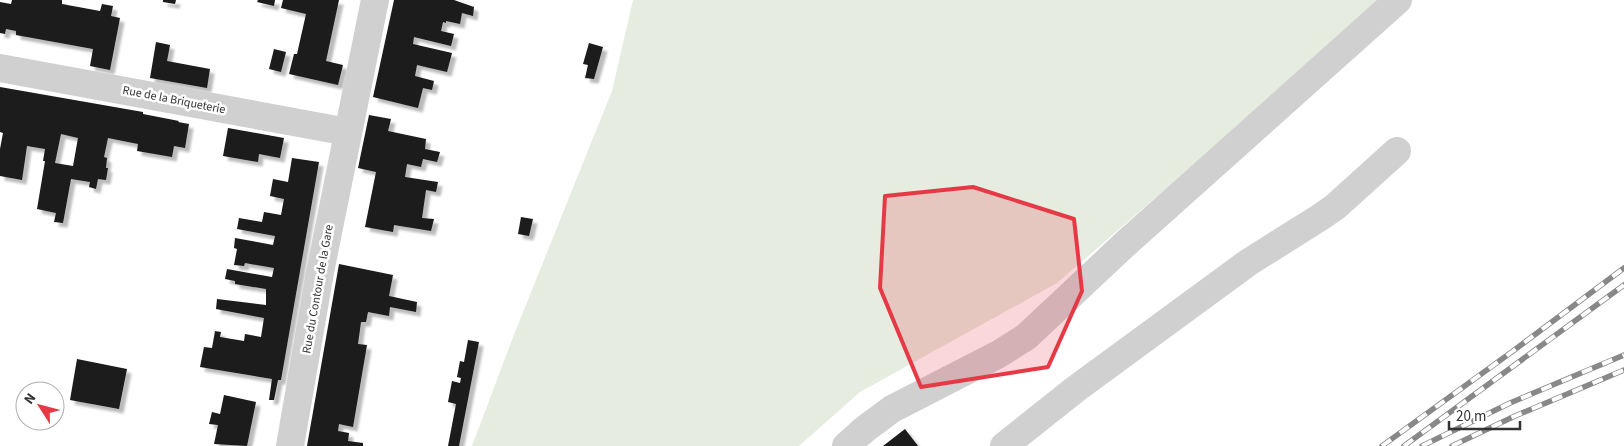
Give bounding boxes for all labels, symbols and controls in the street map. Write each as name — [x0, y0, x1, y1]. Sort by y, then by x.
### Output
street label: Rue de la Briqueterie — [121, 82, 227, 118]
street label: Rue du Contour de la Gare — [298, 223, 338, 355]
north arrow — [15, 381, 65, 431]
text: N — [19, 389, 41, 409]
scale bar — [1449, 398, 1520, 430]
text: 20 m — [1456, 406, 1486, 427]

